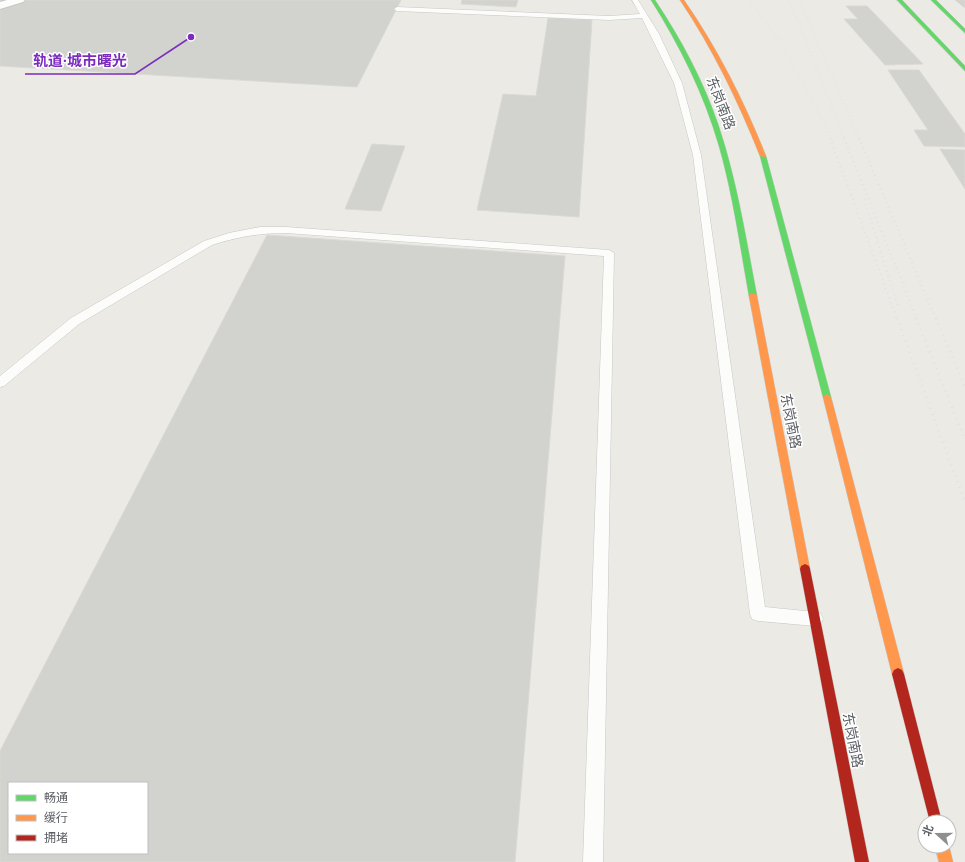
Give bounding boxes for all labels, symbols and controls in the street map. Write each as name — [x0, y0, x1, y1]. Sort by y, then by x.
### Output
callout: 轨道·城市曙光 — [25, 47, 135, 74]
text: 轨道·城市曙光 — [33, 51, 127, 71]
street label: 东岗南路 — [703, 74, 739, 132]
street label: 东岗南路 — [777, 392, 805, 450]
street label: 东岗南路 — [839, 711, 867, 769]
legend — [8, 782, 148, 854]
text: 畅通 — [44, 790, 68, 806]
text: 缓行 — [44, 810, 68, 826]
north arrow — [917, 814, 957, 854]
text: 北 — [919, 823, 936, 838]
text: 拥堵 — [44, 830, 68, 846]

